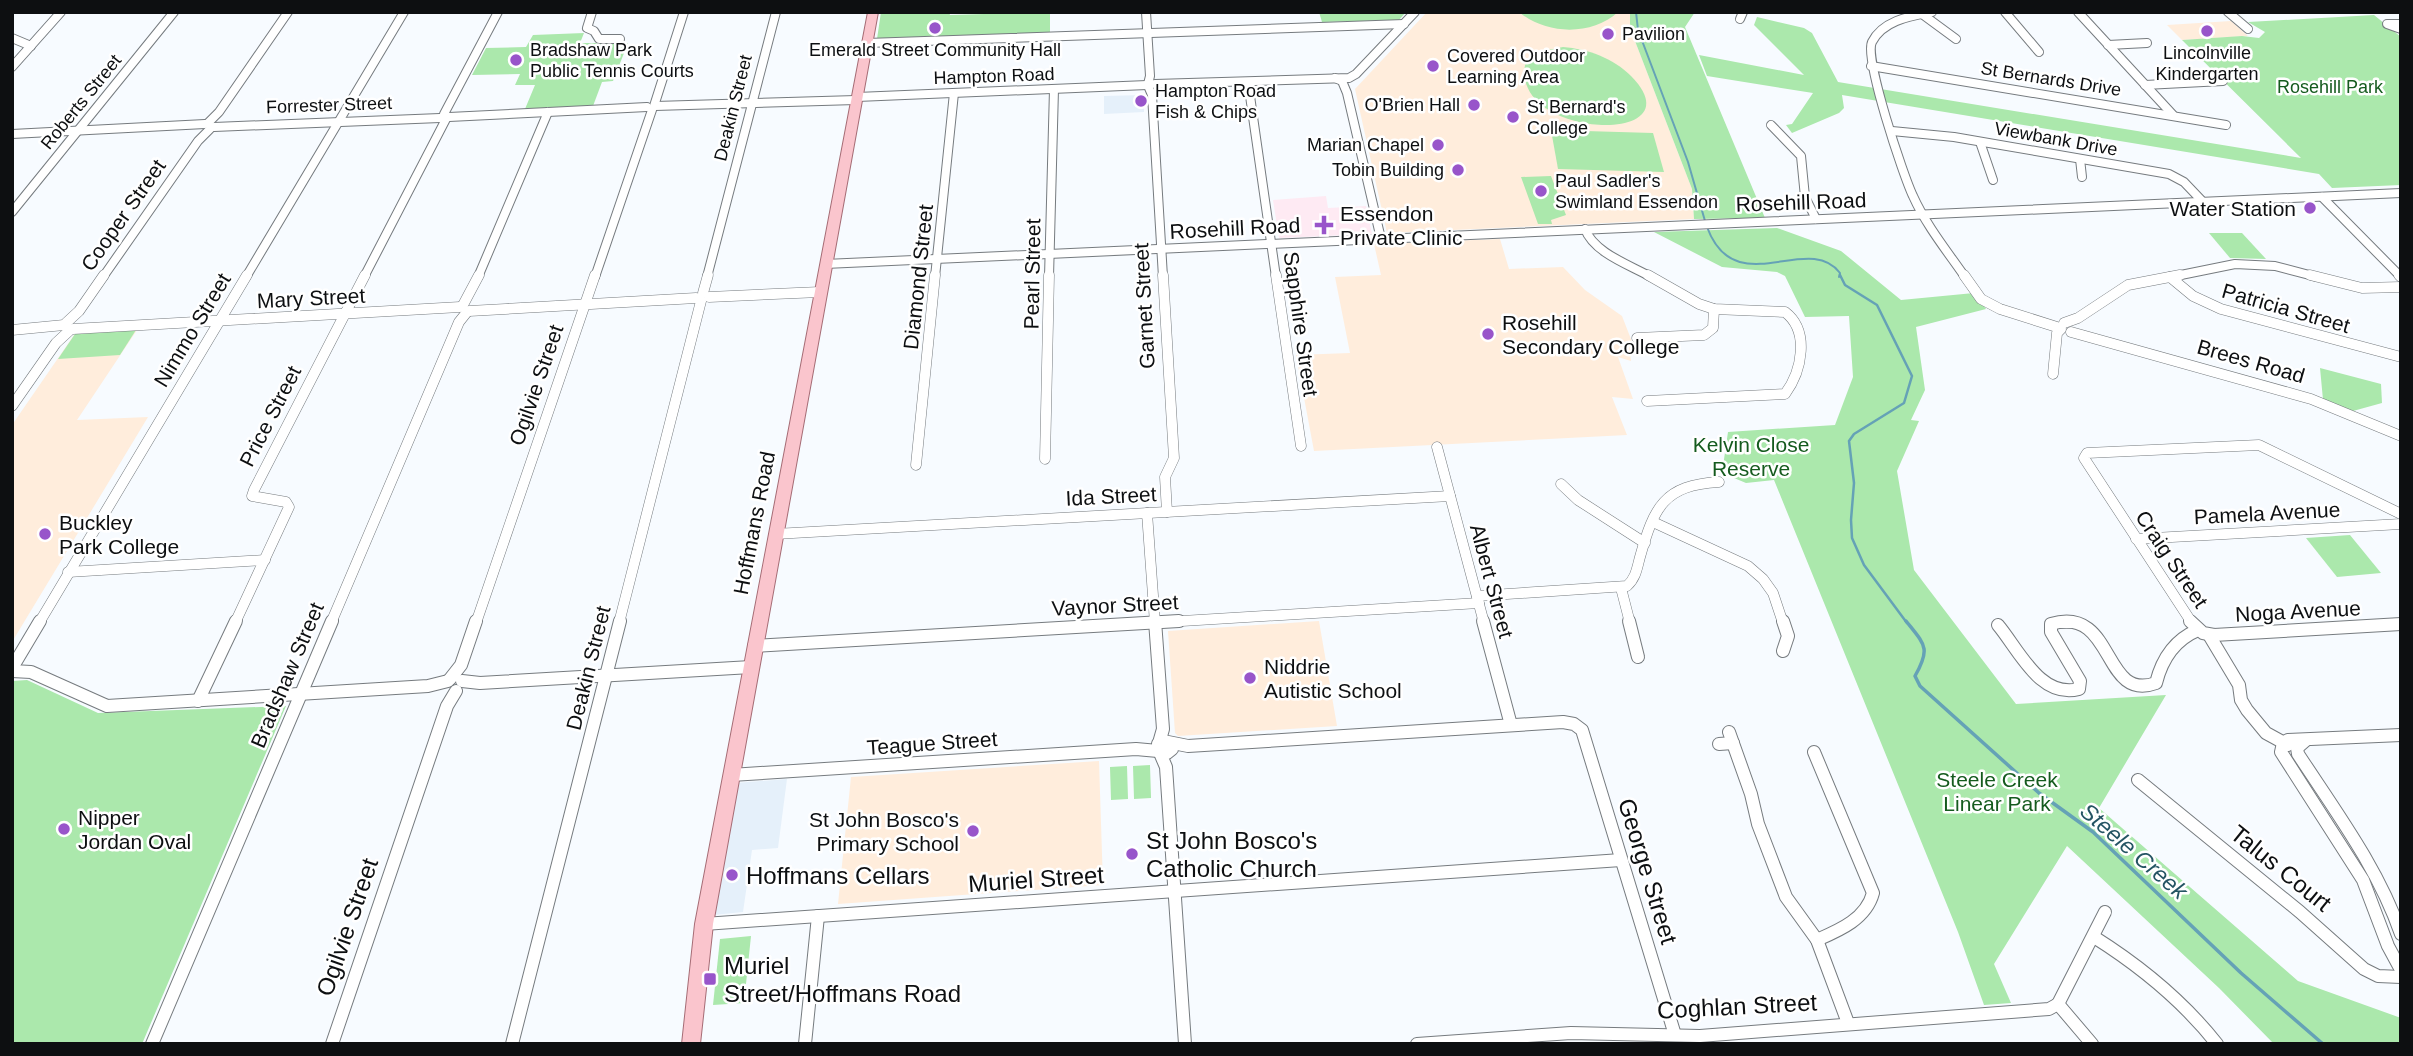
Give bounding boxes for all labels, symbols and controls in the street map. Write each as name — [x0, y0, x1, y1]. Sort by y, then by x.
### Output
marker: Emerald Street Community Hall — [927, 20, 943, 36]
marker: Lincolnville Kindergarten — [2199, 23, 2215, 39]
place label: Pavilion — [1622, 24, 1685, 44]
marker: Pavilion — [1600, 26, 1616, 42]
place label: Bradshaw Park Public Tennis Courts — [530, 40, 694, 81]
place label: Emerald Street Community Hall — [809, 40, 1061, 60]
place label: Lincolnville Kindergarten — [2155, 43, 2259, 84]
place label: Covered Outdoor Learning Area — [1447, 46, 1585, 87]
street label: Roberts Street — [37, 51, 125, 153]
marker: Bradshaw Park Public Tennis Courts — [508, 52, 524, 68]
street label: Deakin Street — [710, 53, 756, 163]
marker: Covered Outdoor Learning Area — [1425, 58, 1441, 74]
street label: St Bernards Drive — [1979, 58, 2123, 100]
street label: Hampton Road — [933, 64, 1055, 88]
park label: Rosehill Park — [2277, 77, 2384, 97]
place label: Hampton Road Fish & Chips — [1155, 81, 1276, 122]
street label: Forrester Street — [266, 93, 392, 117]
marker: Hampton Road Fish & Chips — [1133, 93, 1149, 109]
place label: O'Brien Hall — [1365, 95, 1460, 115]
marker: O'Brien Hall — [1466, 97, 1482, 113]
place label: St Bernard's College — [1527, 97, 1625, 138]
marker: St Bernard's College — [1505, 109, 1521, 125]
street label: Viewbank Drive — [1993, 118, 2119, 160]
place label: Marian Chapel — [1307, 135, 1424, 155]
marker: Marian Chapel — [1430, 137, 1446, 153]
street label: Cooper Street — [76, 155, 170, 275]
place label: Tobin Building — [1332, 160, 1444, 180]
marker: Tobin Building — [1450, 162, 1466, 178]
place label: Paul Sadler's Swimland Essendon — [1555, 171, 1718, 212]
marker: Paul Sadler's Swimland Essendon — [1533, 183, 1549, 199]
street label: Rosehill Road — [1735, 188, 1867, 216]
place label: Water Station — [2170, 197, 2296, 220]
marker: Water Station — [2302, 200, 2318, 216]
place label: Essendon Private Clinic — [1340, 202, 1463, 249]
street label: Diamond Street — [899, 203, 937, 351]
street label: Rosehill Road — [1169, 213, 1301, 243]
marker: Essendon Private Clinic — [1314, 215, 1334, 235]
street label: Pearl Street — [1020, 218, 1044, 330]
street label: Garnet Street — [1129, 242, 1159, 370]
street label: Sapphire Street — [1279, 250, 1323, 398]
street label: Nimmo Street — [149, 269, 235, 391]
street label: Patricia Street — [2219, 279, 2353, 337]
street label: Mary Street — [256, 284, 366, 312]
place label: Rosehill Secondary College — [1502, 311, 1679, 358]
street label: Ogilvie Street — [505, 322, 567, 448]
marker: Rosehill Secondary College — [1480, 326, 1496, 342]
street label: Brees Road — [2195, 335, 2307, 387]
street label: Price Street — [235, 362, 305, 470]
park label: Kelvin Close Reserve — [1693, 433, 1809, 480]
street label: Hoffmans Road — [729, 449, 779, 597]
street label: Ida Street — [1065, 482, 1157, 510]
street label: Pamela Avenue — [2193, 498, 2341, 528]
street label: Craig Street — [2131, 506, 2213, 612]
place label: Buckley Park College — [59, 511, 179, 558]
street label: Albert Street — [1466, 522, 1518, 641]
marker: Buckley Park College — [37, 526, 53, 542]
street label: Vaynor Street — [1051, 590, 1179, 620]
street label: Noga Avenue — [2235, 596, 2361, 626]
street label: Bradshaw Street — [246, 599, 328, 751]
street label: Deakin Street — [561, 603, 615, 733]
place label: Niddrie Autistic School — [1264, 655, 1402, 702]
marker: Niddrie Autistic School — [1242, 670, 1258, 686]
street label: Teague Street — [866, 727, 998, 759]
park label: Steele Creek Linear Park — [1936, 768, 2058, 815]
street label: George Street — [1613, 795, 1683, 947]
water label: Steele Creek — [2075, 798, 2194, 905]
place label: Nipper Jordan Oval — [78, 806, 191, 853]
place label: St John Bosco's Primary School — [809, 808, 959, 855]
street label: Talus Court — [2225, 819, 2337, 917]
marker: Nipper Jordan Oval — [56, 821, 72, 837]
marker: St John Bosco's Primary School — [965, 823, 981, 839]
place label: St John Bosco's Catholic Church — [1146, 827, 1317, 882]
marker: St John Bosco's Catholic Church — [1124, 846, 1140, 862]
street label: Ogilvie Street — [311, 854, 383, 1000]
street label: Muriel Street — [967, 861, 1105, 897]
place label: Hoffmans Cellars — [746, 862, 930, 889]
marker: Hoffmans Cellars — [724, 867, 740, 883]
place label: Muriel Street/Hoffmans Road — [724, 952, 961, 1007]
marker: Muriel Street/Hoffmans Road — [702, 971, 718, 987]
street label: Coghlan Street — [1656, 988, 1818, 1024]

